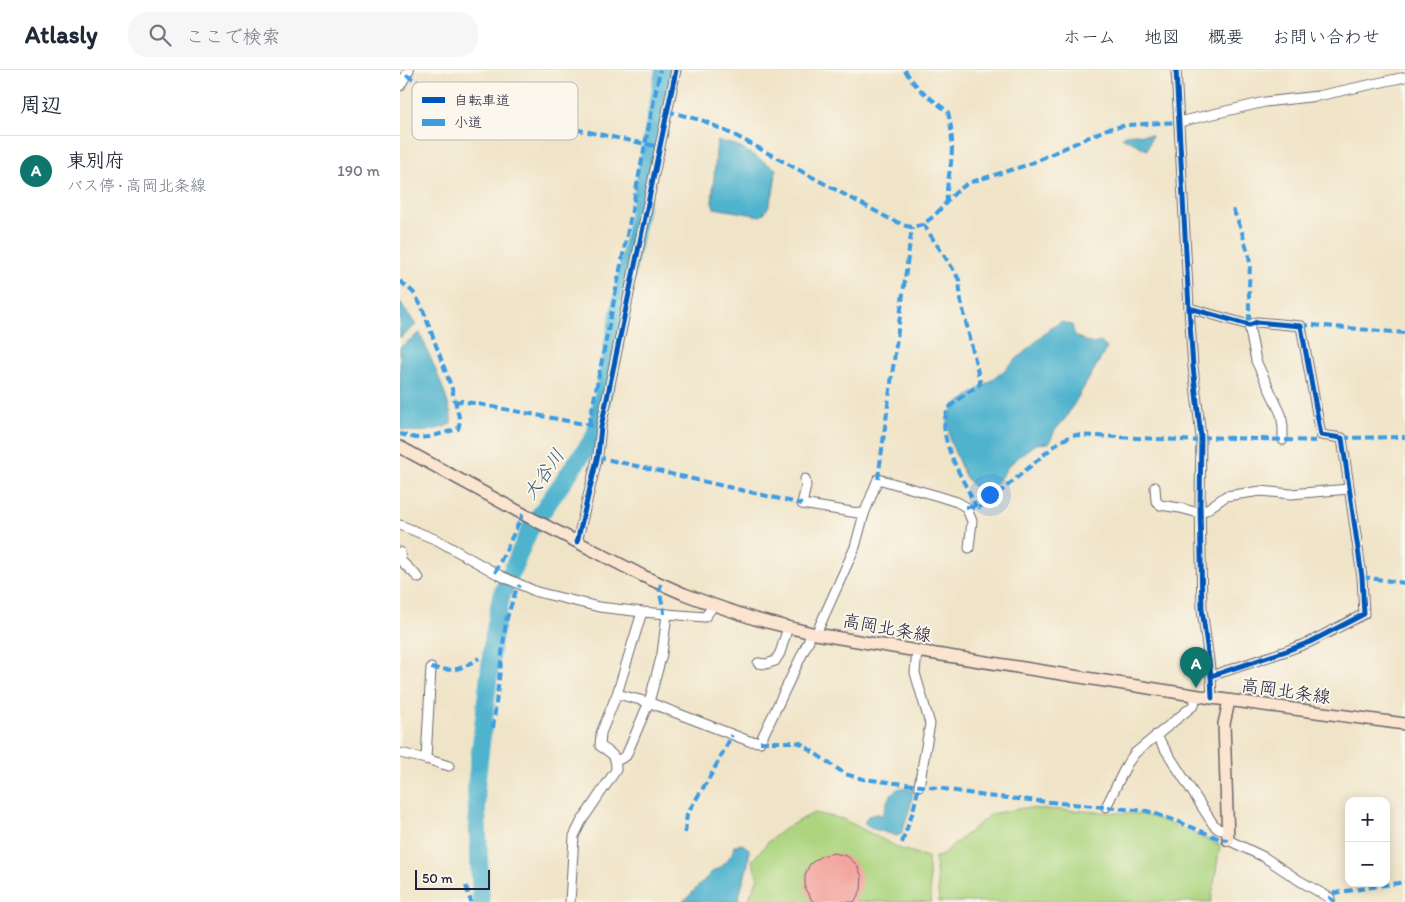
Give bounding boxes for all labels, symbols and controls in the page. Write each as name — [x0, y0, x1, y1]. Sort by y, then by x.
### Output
search box — [128, 12, 478, 57]
text: Atlasly — [25, 20, 98, 49]
icon: search — [146, 21, 174, 49]
text: ここで検索 — [186, 25, 281, 48]
text: ホーム — [1063, 26, 1116, 48]
text: 地図 — [1144, 26, 1180, 48]
text: 概要 — [1208, 26, 1244, 48]
text: お問い合わせ — [1272, 26, 1380, 48]
legend — [412, 82, 578, 140]
text: 周辺 — [20, 92, 62, 117]
text: 自転車道 — [454, 92, 510, 109]
text: 小道 — [454, 114, 482, 131]
text: 東別府 — [67, 149, 124, 172]
text: A — [31, 161, 41, 180]
text: 190 m — [337, 161, 380, 180]
text: バス停 · 高岡北条線 — [67, 176, 206, 195]
water label: 大谷川 — [518, 444, 569, 504]
your location — [977, 482, 1003, 508]
street label: 高岡北条線 — [841, 609, 933, 647]
pin: A — [1180, 647, 1212, 688]
street label: 高岡北条線 — [1240, 674, 1332, 708]
map controls — [1345, 797, 1390, 887]
button: + — [1345, 797, 1390, 842]
button: − — [1345, 842, 1390, 887]
scale bar — [415, 867, 490, 890]
text: 50 m — [422, 870, 453, 887]

